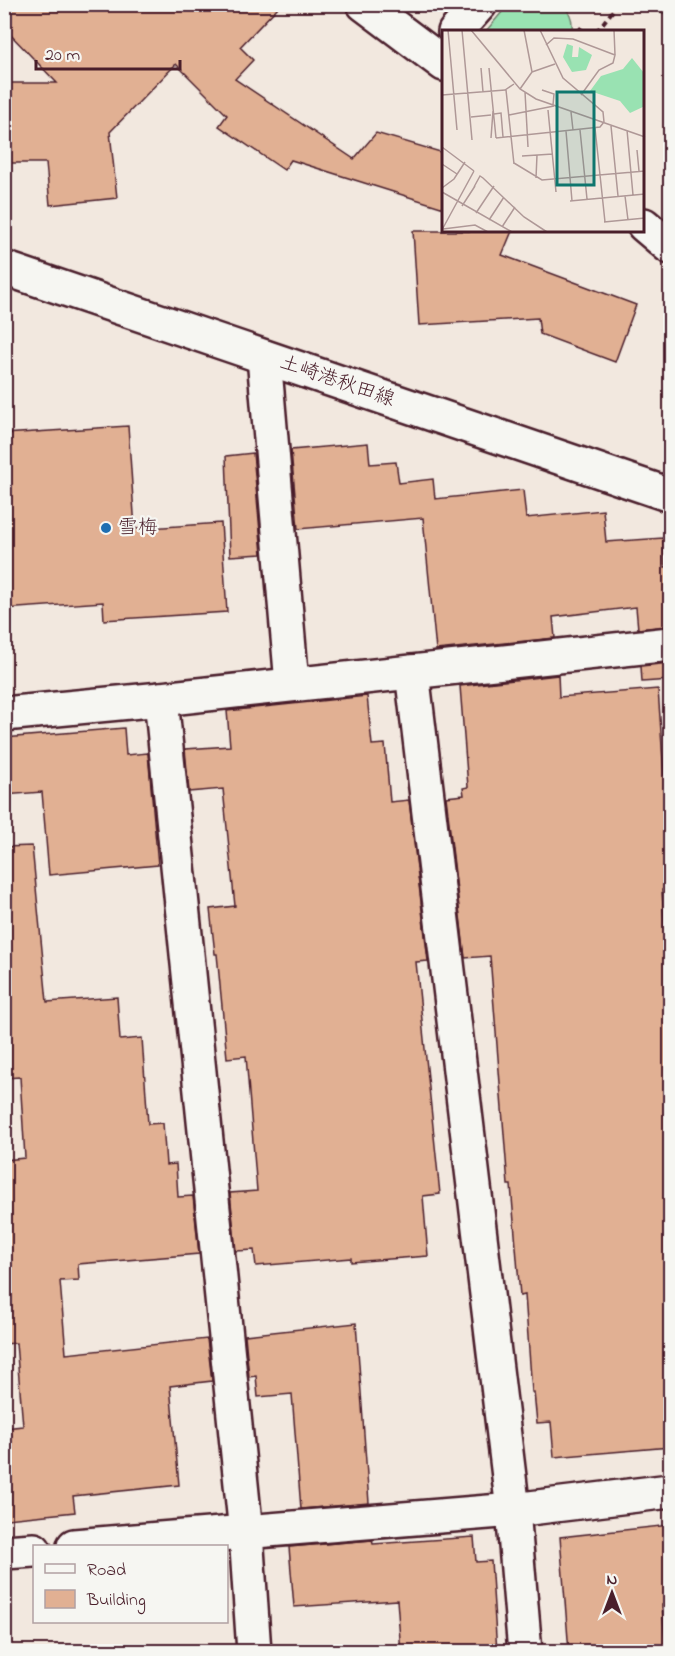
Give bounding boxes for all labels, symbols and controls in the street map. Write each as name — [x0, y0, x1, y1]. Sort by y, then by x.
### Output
inset map — [442, 30, 645, 232]
scale bar — [36, 33, 180, 71]
text: 20 m — [45, 43, 80, 69]
street label: 土崎港秋田線 — [276, 349, 398, 415]
place label: 雪梅 — [118, 514, 158, 543]
marker: 雪梅 — [99, 521, 113, 535]
legend — [33, 1545, 228, 1623]
text: Road — [87, 1558, 126, 1584]
north arrow — [582, 1563, 642, 1623]
text: N — [607, 1568, 618, 1592]
text: Building — [86, 1588, 146, 1615]

